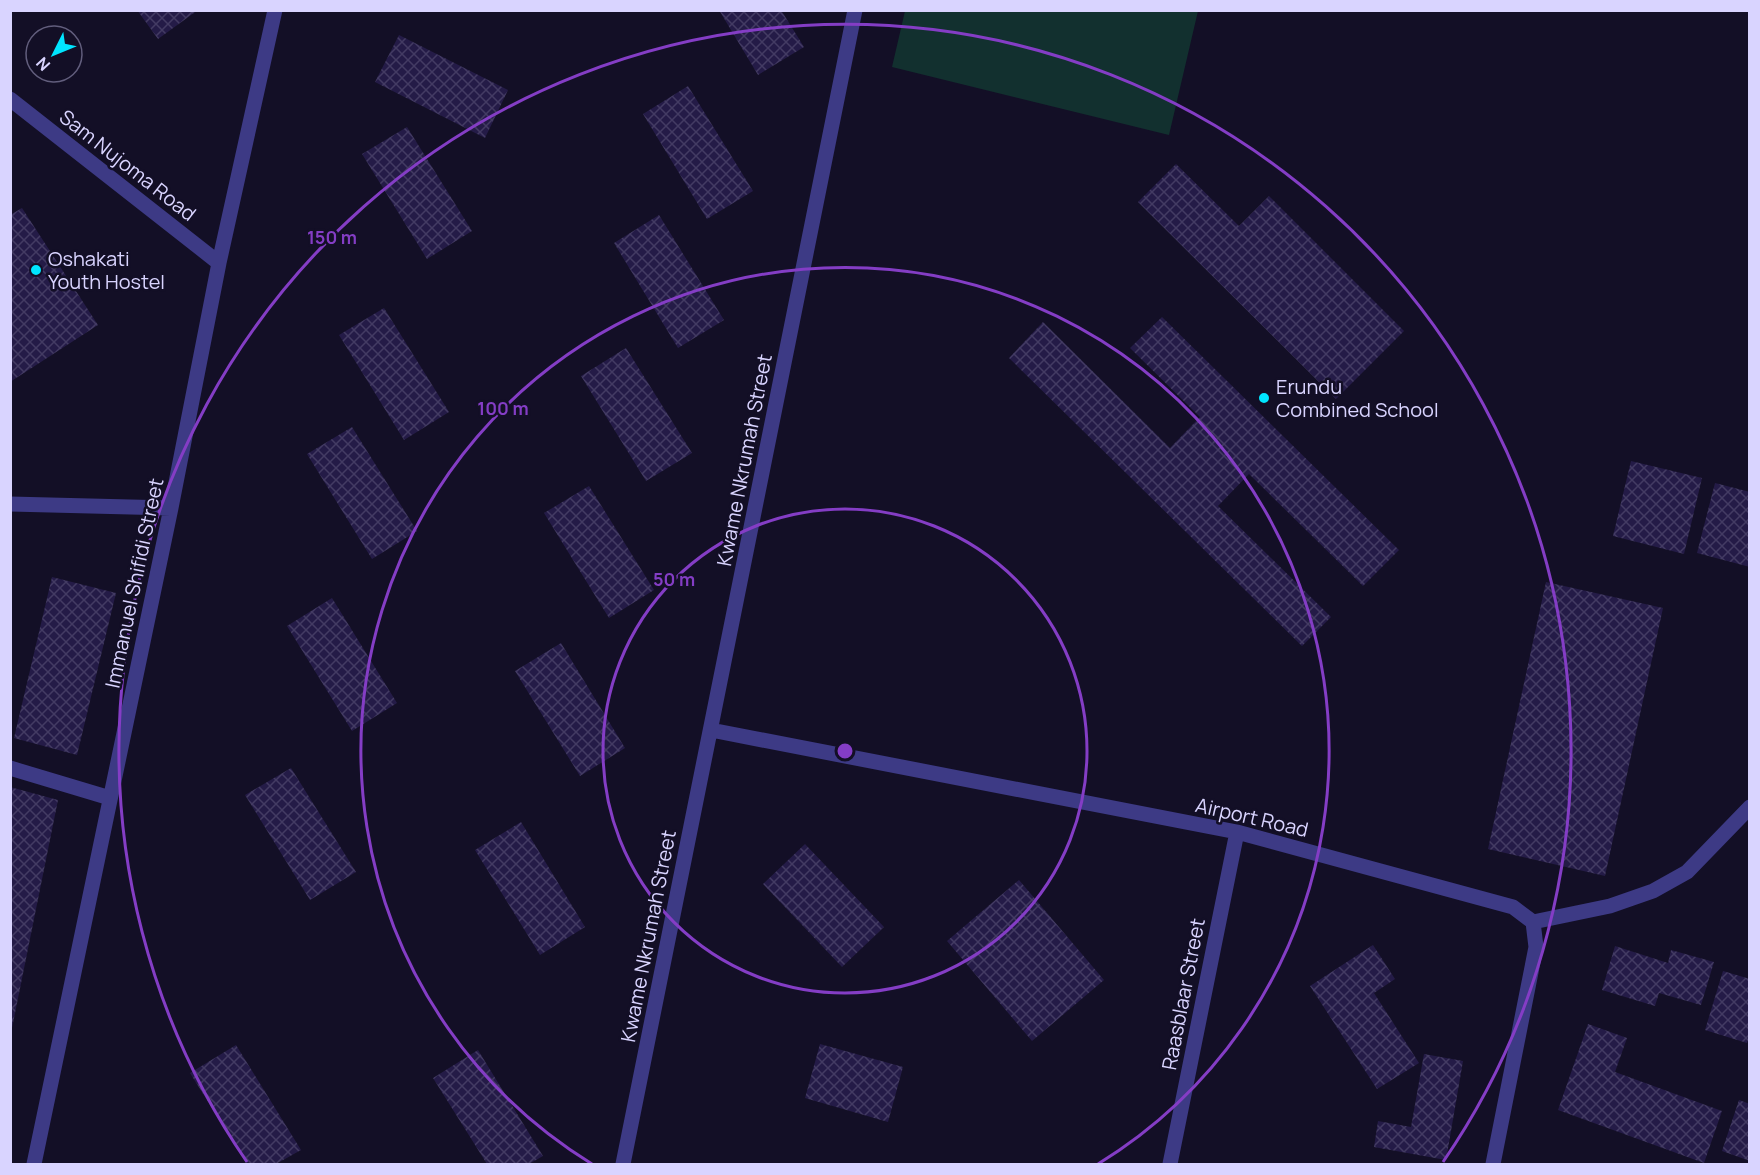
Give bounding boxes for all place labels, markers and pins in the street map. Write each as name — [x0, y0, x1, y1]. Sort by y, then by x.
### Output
place label: Oshakati Youth Hostel — [48, 245, 165, 295]
marker: Oshakati Youth Hostel — [29, 263, 43, 277]
place label: Erundu Combined School — [1276, 373, 1439, 423]
marker: Erundu Combined School — [1257, 391, 1271, 405]
centre of rings — [835, 741, 855, 761]

